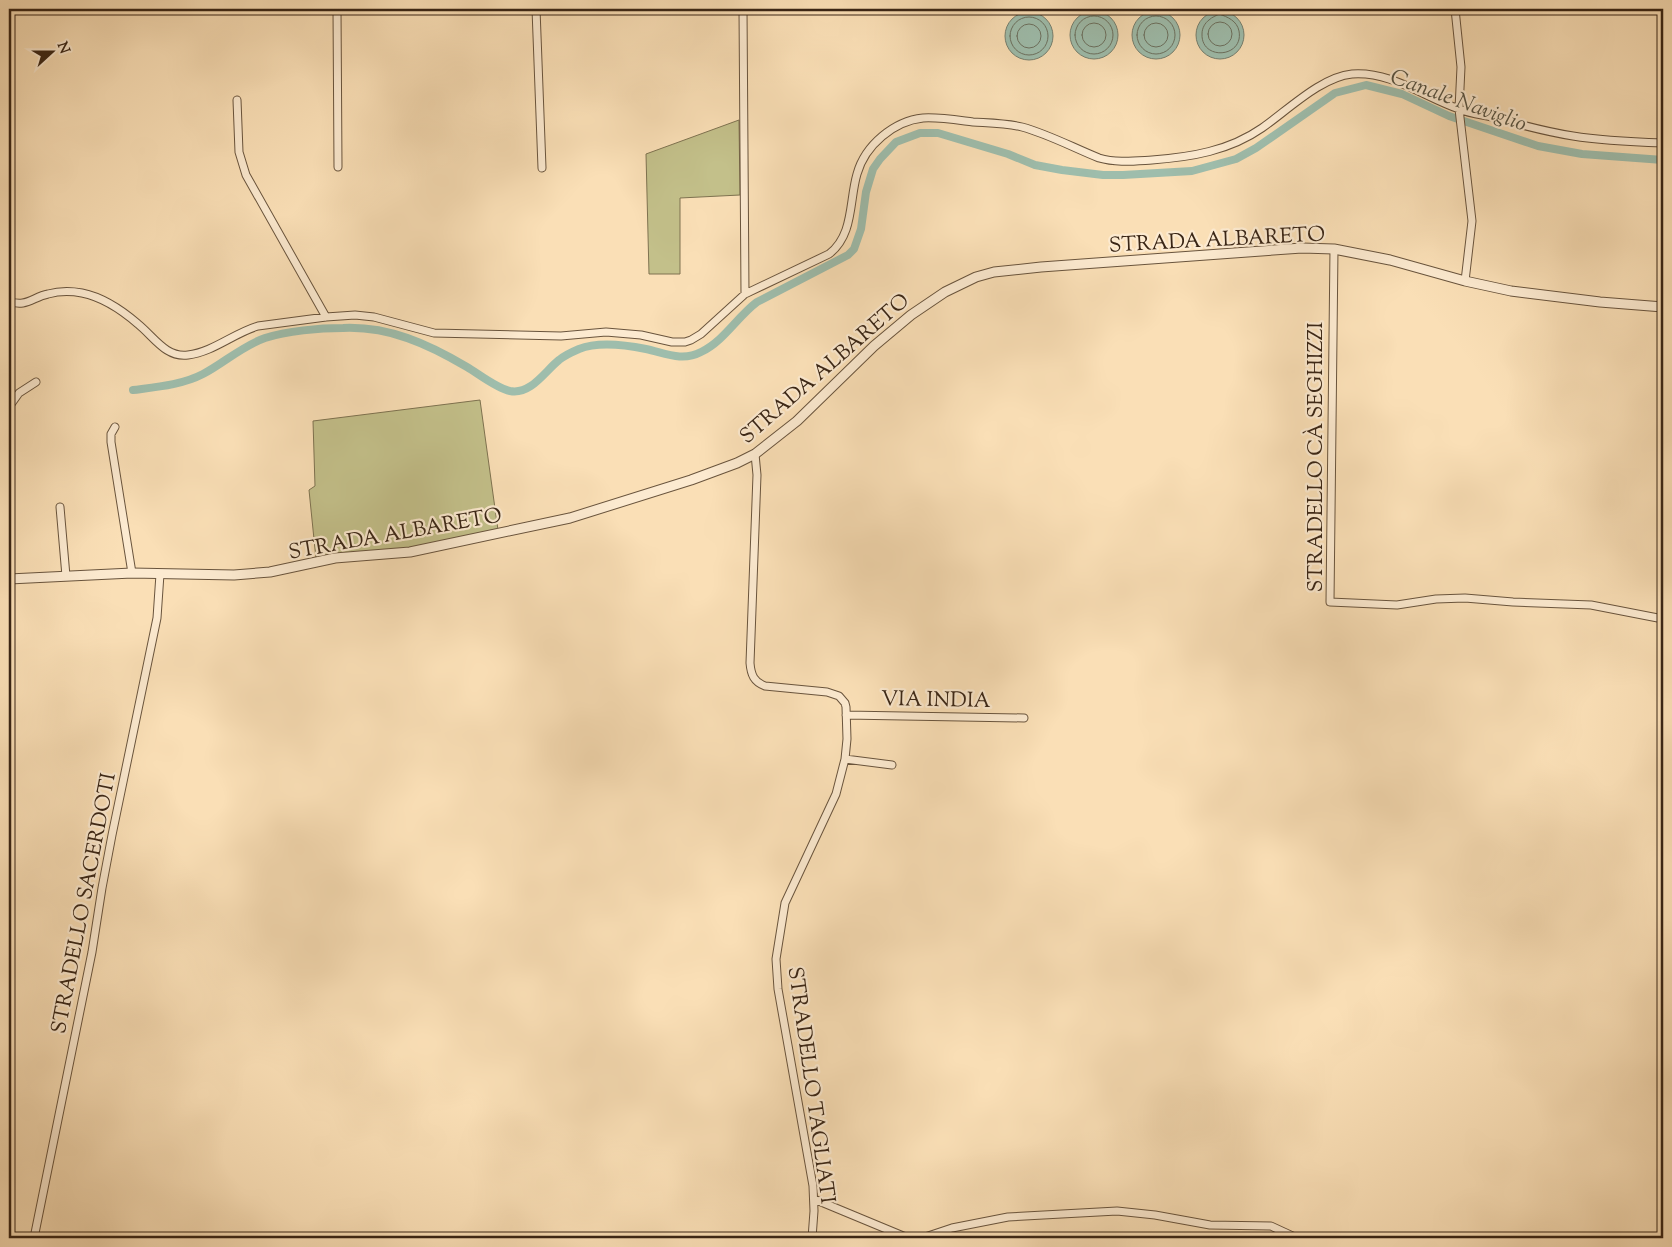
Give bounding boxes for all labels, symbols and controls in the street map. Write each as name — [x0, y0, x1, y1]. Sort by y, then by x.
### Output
north arrow — [28, 28, 78, 78]
text: N — [51, 39, 74, 57]
water label: Canale Naviglio — [1385, 62, 1531, 141]
street label: STRADA ALBARETO — [1108, 220, 1326, 262]
street label: STRADA ALBARETO — [734, 287, 917, 452]
street label: STRADELLO CÀ SEGHIZZI — [1302, 322, 1332, 592]
street label: STRADA ALBARETO — [286, 501, 504, 569]
street label: VIA INDIA — [881, 685, 991, 717]
street label: STRADELLO SACERDOTI — [45, 770, 125, 1036]
street label: STRADELLO TAGLIATI — [779, 965, 842, 1206]

